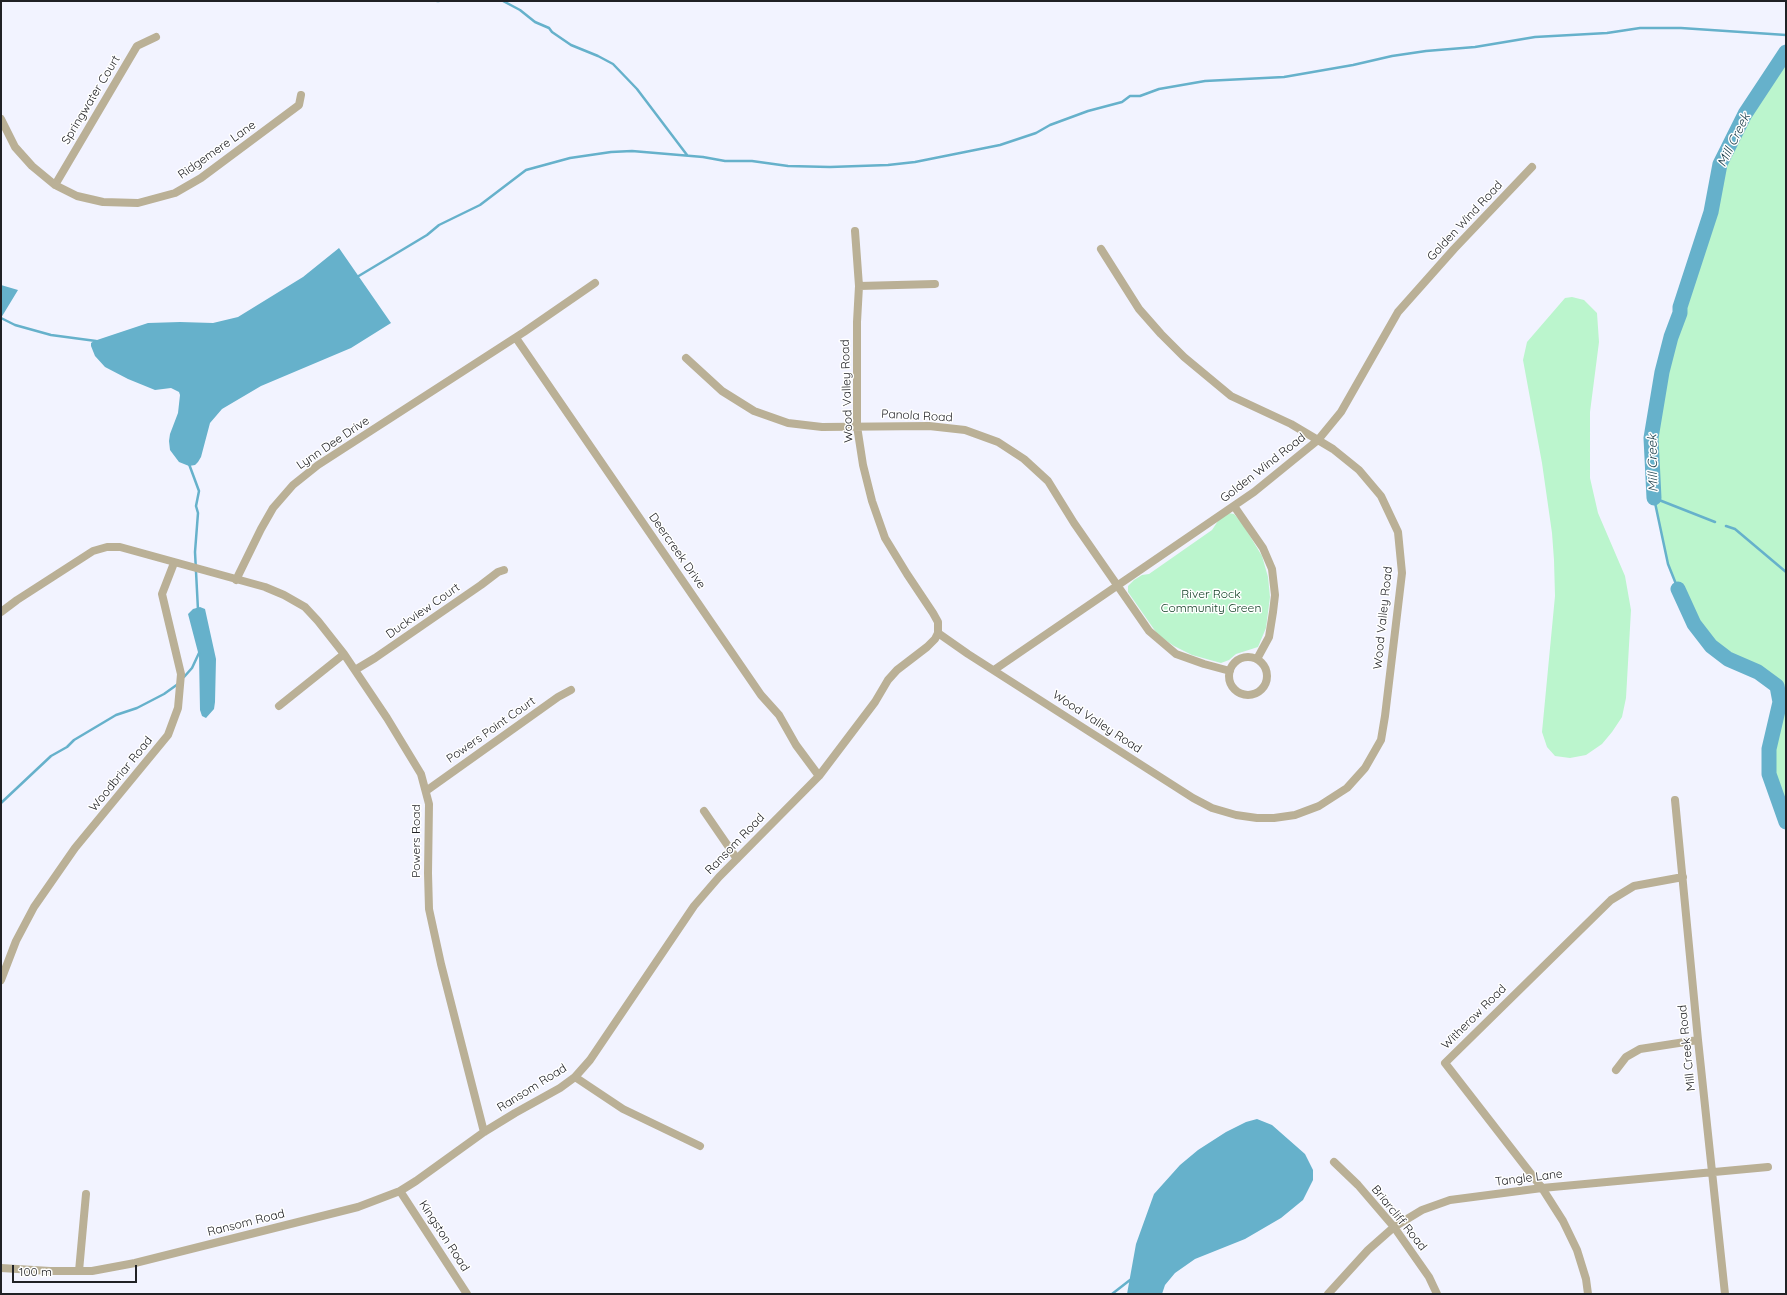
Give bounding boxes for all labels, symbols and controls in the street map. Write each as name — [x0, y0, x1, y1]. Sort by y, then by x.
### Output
street label: Springwater Court — [59, 53, 123, 147]
water label: Mill Creek — [1714, 111, 1754, 169]
street label: Ridgemere Lane — [175, 118, 259, 182]
street label: Golden Wind Road — [1424, 178, 1506, 264]
street label: Wood Valley Road — [838, 339, 856, 443]
street label: Panola Road — [881, 407, 953, 425]
street label: Lynn Dee Drive — [294, 413, 372, 473]
street label: Golden Wind Road — [1218, 430, 1308, 506]
water label: Mill Creek — [1645, 434, 1661, 492]
street label: Deercreek Drive — [645, 510, 709, 592]
street label: Wood Valley Road — [1370, 566, 1396, 670]
street label: Duckview Court — [383, 580, 463, 642]
park label: River Rock Community Green — [1161, 587, 1261, 615]
street label: Wood Valley Road — [1050, 688, 1144, 756]
street label: Powers Point Court — [444, 694, 538, 766]
street label: Woodbriar Road — [86, 733, 156, 815]
street label: Powers Road — [409, 804, 423, 878]
street label: Ransom Road — [702, 811, 768, 877]
street label: Witherow Road — [1439, 982, 1509, 1052]
street label: Mill Creek Road — [1675, 1004, 1699, 1092]
street label: Ransom Road — [495, 1061, 569, 1115]
street label: Tangle Lane — [1494, 1167, 1564, 1189]
street label: Briarcliff Road — [1368, 1182, 1430, 1254]
street label: Kingston Road — [416, 1198, 472, 1274]
street label: Ransom Road — [206, 1206, 286, 1240]
scale bar — [14, 1257, 139, 1283]
text: 100 m — [19, 1264, 52, 1279]

